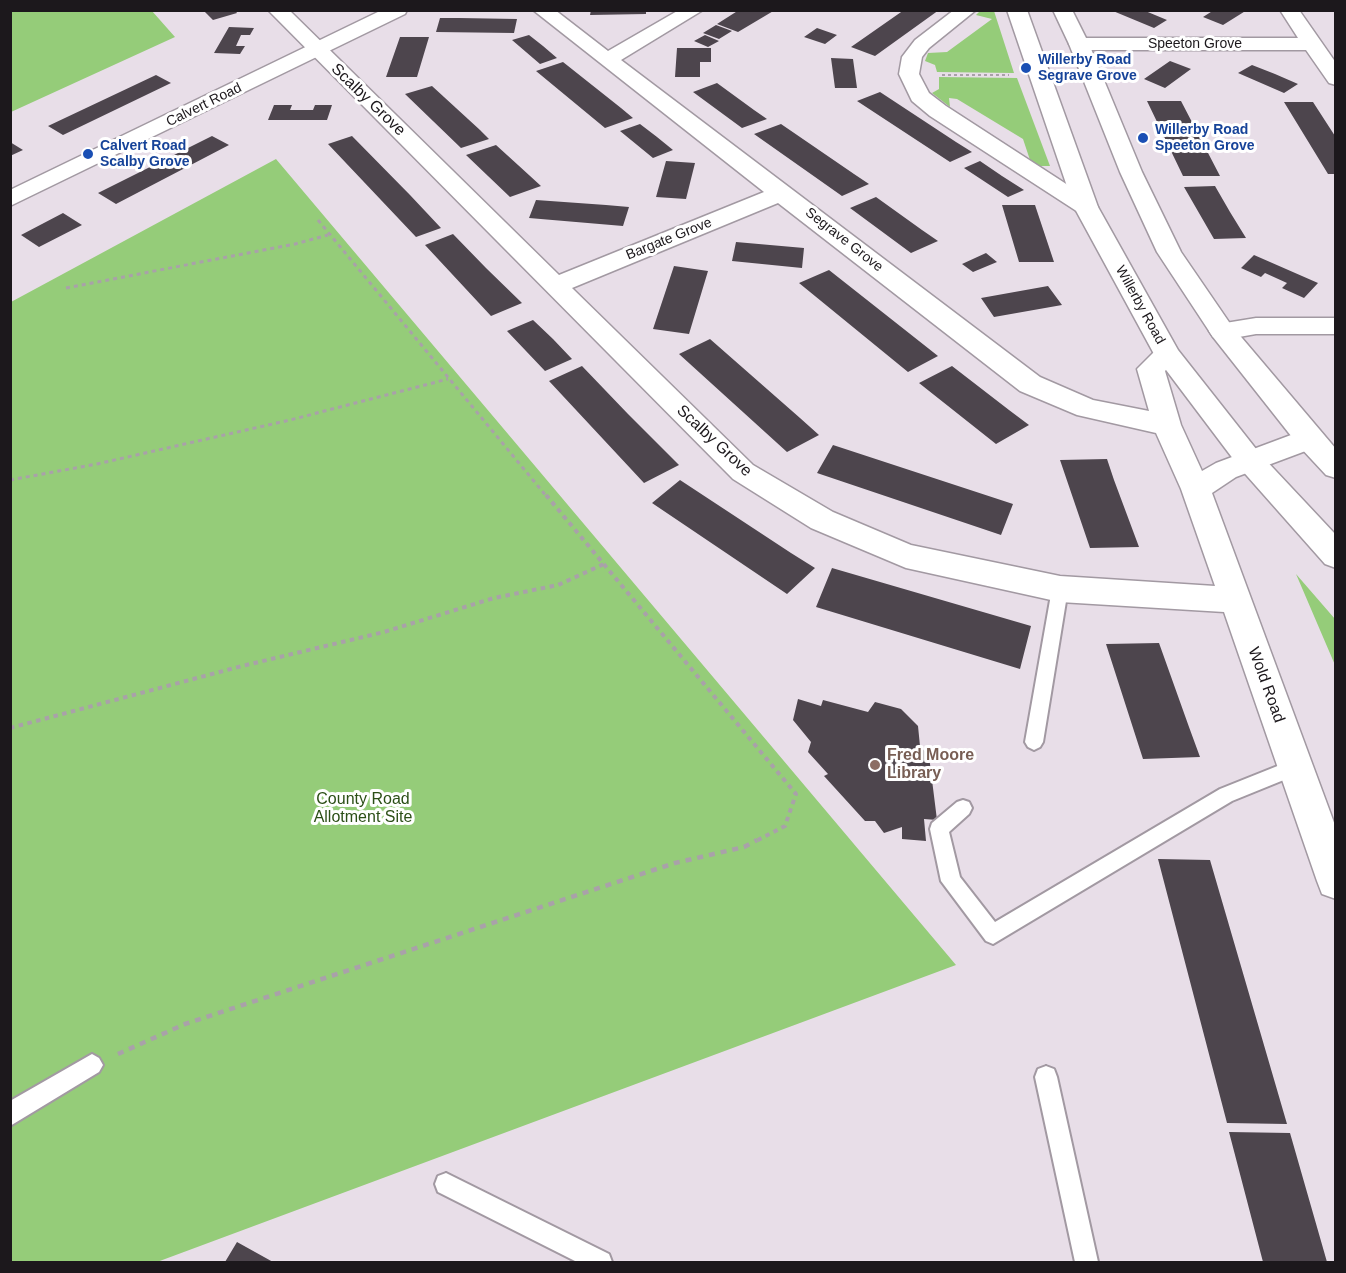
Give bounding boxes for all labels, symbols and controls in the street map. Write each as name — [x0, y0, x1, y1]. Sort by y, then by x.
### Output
street label: Speeton Grove — [1148, 36, 1242, 52]
place label: Willerby Road Segrave Grove — [1038, 52, 1137, 84]
street label: Scalby Grove — [327, 60, 409, 140]
marker: Willerby Road Segrave Grove — [1019, 61, 1033, 75]
street label: Calvert Road — [164, 80, 244, 130]
place label: Willerby Road Speeton Grove — [1155, 122, 1255, 154]
marker: Willerby Road Speeton Grove — [1136, 131, 1150, 145]
place label: Calvert Road Scalby Grove — [100, 138, 189, 170]
marker: Calvert Road Scalby Grove — [81, 147, 95, 161]
street label: Segrave Grove — [802, 204, 886, 276]
street label: Bargate Grove — [624, 214, 714, 264]
street label: Willerby Road — [1112, 263, 1168, 347]
street label: Scalby Grove — [672, 401, 756, 481]
street label: Wold Road — [1243, 645, 1289, 725]
place label: Fred Moore Library — [887, 746, 974, 784]
marker: Fred Moore Library — [868, 758, 882, 772]
park label: County Road Allotment Site — [314, 790, 412, 828]

